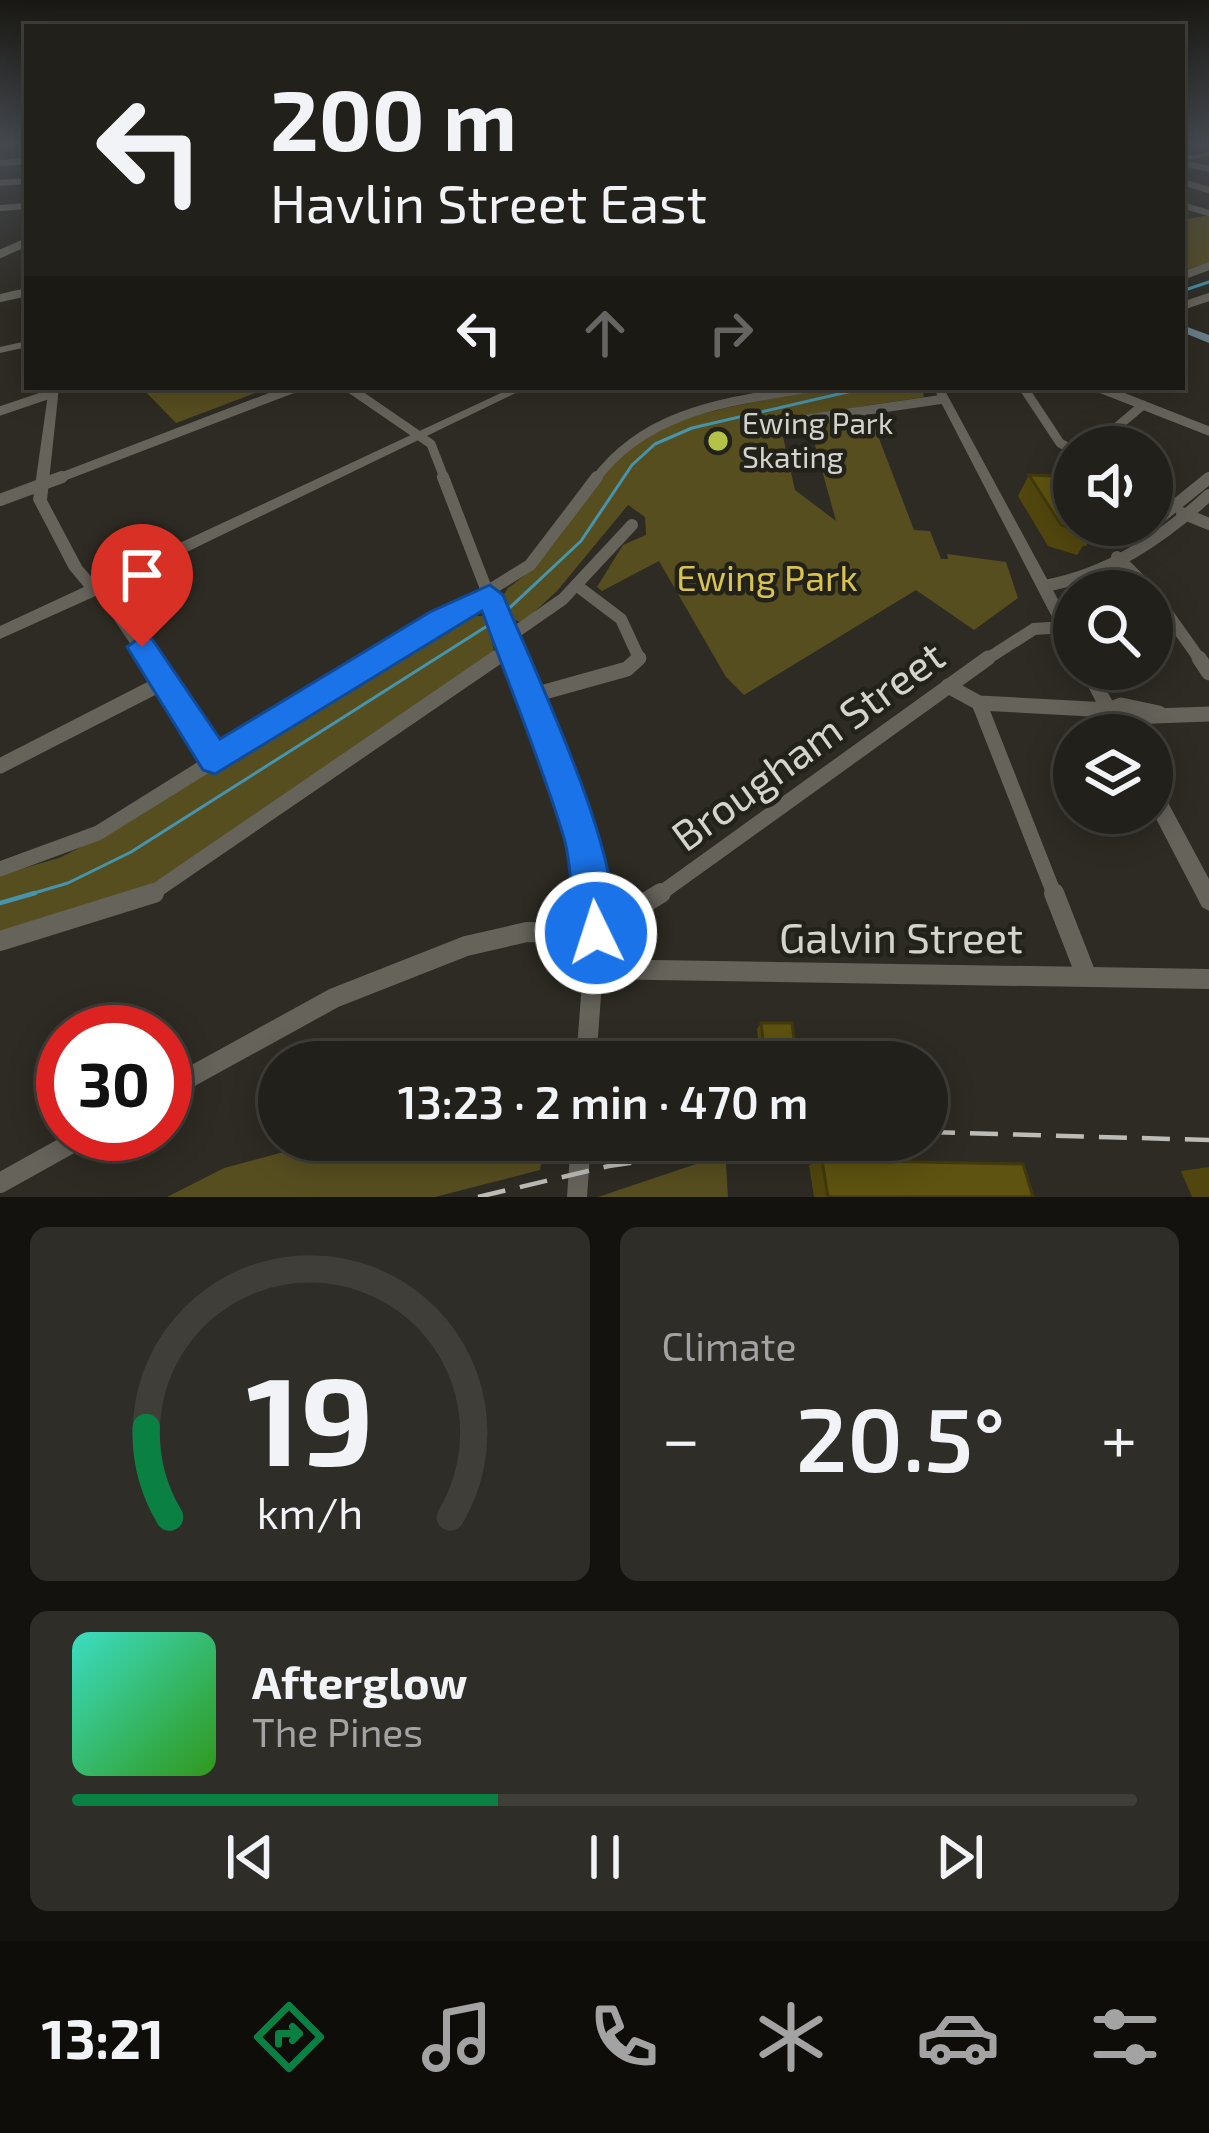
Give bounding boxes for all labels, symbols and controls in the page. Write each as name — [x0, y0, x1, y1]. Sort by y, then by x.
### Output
text: 200 m — [270, 67, 517, 168]
icon: left — [72, 72, 228, 228]
text: Havlin Street East — [270, 169, 707, 234]
icon: left — [446, 300, 512, 366]
icon: ahead — [572, 300, 638, 366]
icon: right — [698, 300, 764, 366]
place label: Ewing Park Skating — [742, 404, 893, 474]
map controls — [1053, 426, 1173, 834]
button: sound — [1053, 426, 1173, 546]
marker: Ewing Park Skating — [705, 428, 731, 454]
pin — [91, 524, 193, 647]
icon: arrive — [109, 542, 175, 608]
park label: Ewing Park — [676, 555, 858, 598]
button: search — [1053, 570, 1173, 690]
street label: Brougham Street — [661, 629, 953, 860]
button: layers — [1053, 714, 1173, 834]
position arrow — [533, 870, 659, 996]
street label: Galvin Street — [779, 911, 1023, 961]
speed limit sign: 30 — [36, 1005, 192, 1161]
text: 13:23 · 2 min · 470 m — [398, 1074, 808, 1128]
text: Climate — [662, 1322, 796, 1369]
text: 19 — [246, 1341, 374, 1491]
text: 20.5° — [796, 1382, 1005, 1490]
text: − — [662, 1397, 700, 1476]
text: + — [1101, 1397, 1137, 1476]
text: km/h — [256, 1486, 363, 1538]
text: Afterglow — [252, 1654, 468, 1708]
text: The Pines — [252, 1708, 423, 1755]
icon: previous — [217, 1824, 283, 1890]
icon: pause — [572, 1824, 638, 1890]
icon: next — [927, 1824, 993, 1890]
icon: directions — [247, 1995, 331, 2079]
icon: music — [415, 1995, 499, 2079]
icon: phone — [582, 1995, 666, 2079]
icon: climate — [749, 1995, 833, 2079]
icon: car — [916, 1995, 1000, 2079]
icon: filters — [1083, 1995, 1167, 2079]
text: 13:21 — [42, 2005, 164, 2070]

